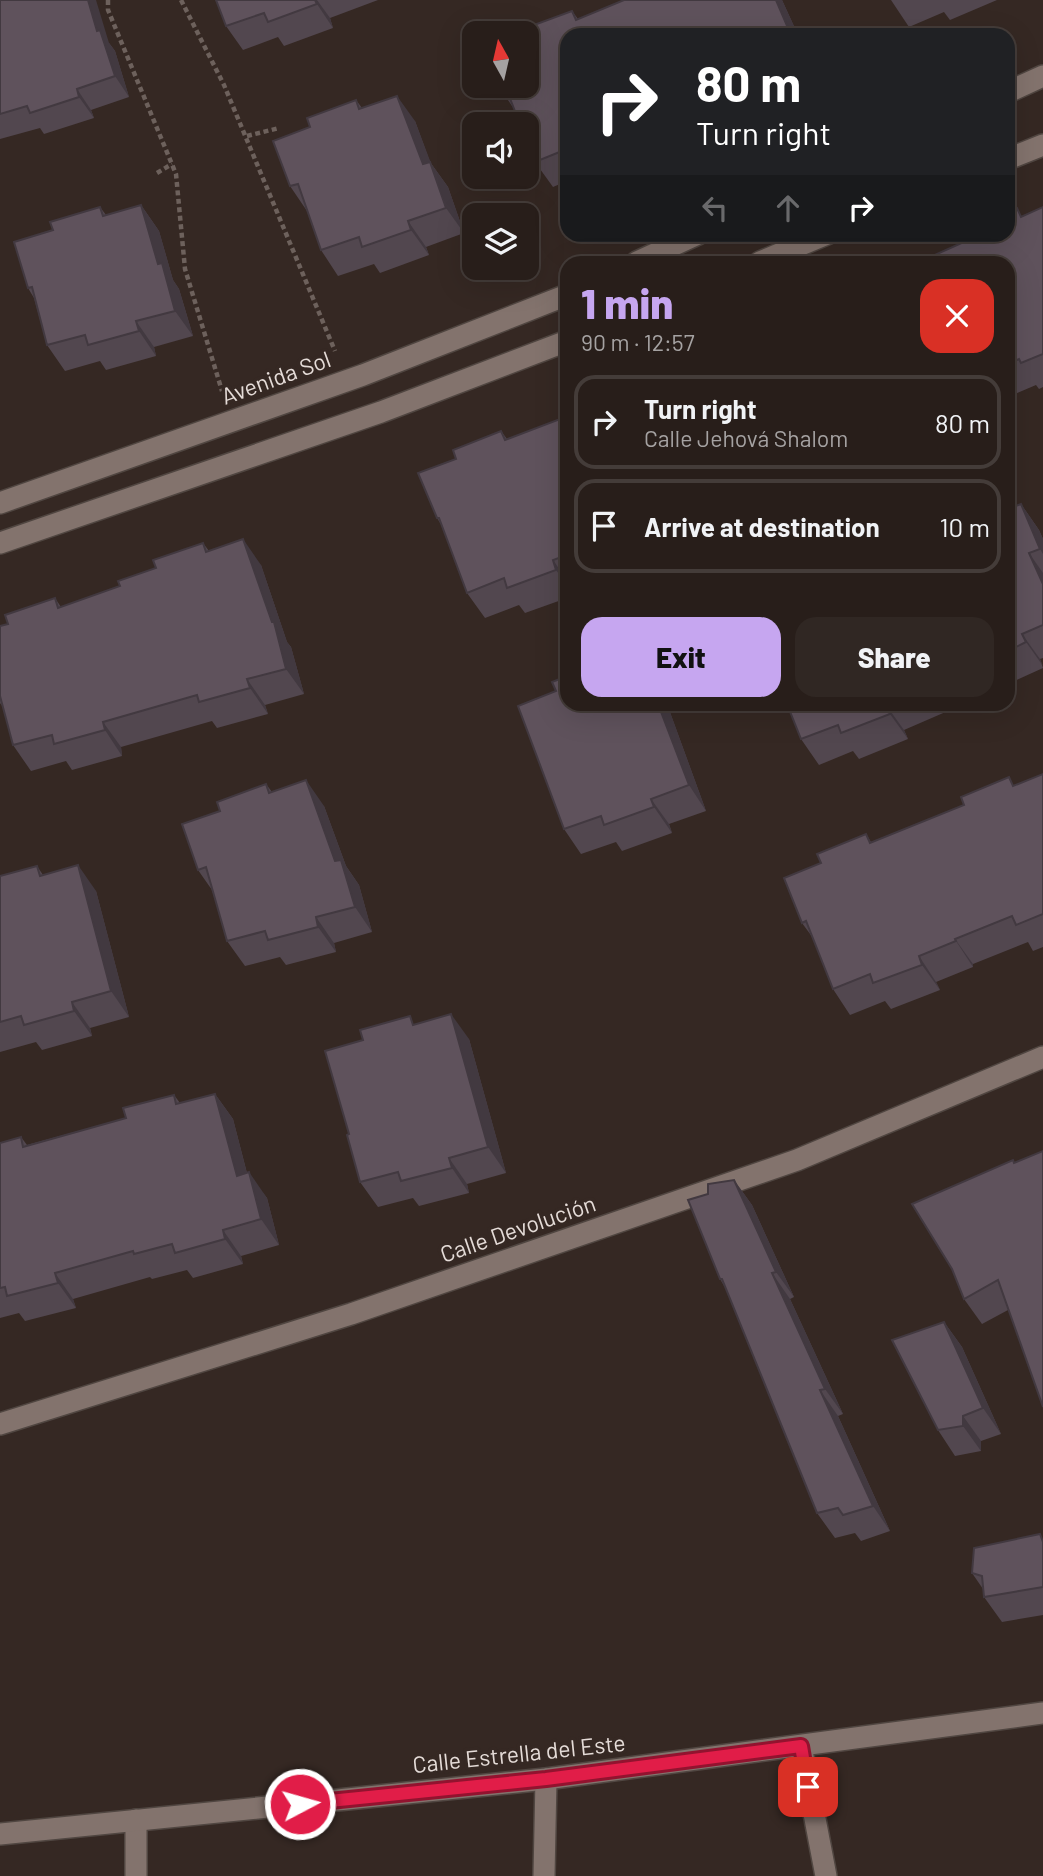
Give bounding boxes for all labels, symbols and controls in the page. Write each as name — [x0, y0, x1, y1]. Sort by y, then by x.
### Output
north arrow — [462, 21, 539, 98]
map controls — [462, 21, 539, 280]
text: 80 m — [696, 53, 801, 112]
icon: right — [581, 56, 672, 147]
button: sound — [462, 112, 539, 189]
text: Turn right — [696, 113, 831, 151]
icon: left — [696, 189, 734, 227]
icon: ahead — [769, 189, 807, 227]
icon: right — [842, 189, 880, 227]
button: layers — [462, 203, 539, 280]
text: 1 min — [581, 277, 673, 327]
button: close — [920, 279, 994, 353]
text: 90 m · 12:57 — [581, 328, 695, 356]
street label: Avenida Sol — [217, 344, 334, 410]
text: Turn right — [644, 393, 757, 424]
icon: right — [585, 403, 623, 441]
text: 80 m — [935, 407, 990, 438]
text: Calle Jehová Shalom — [644, 424, 848, 452]
icon: arrive — [585, 507, 623, 545]
text: Arrive at destination — [644, 511, 880, 542]
text: 10 m — [940, 511, 990, 542]
button: Exit — [581, 617, 781, 697]
button: Share — [795, 617, 994, 697]
street label: Calle Devolución — [436, 1188, 599, 1268]
street label: Calle Estrella del Este — [411, 1728, 627, 1778]
pin — [778, 1757, 838, 1817]
position arrow — [263, 1767, 337, 1841]
icon: arrive — [789, 1768, 827, 1806]

